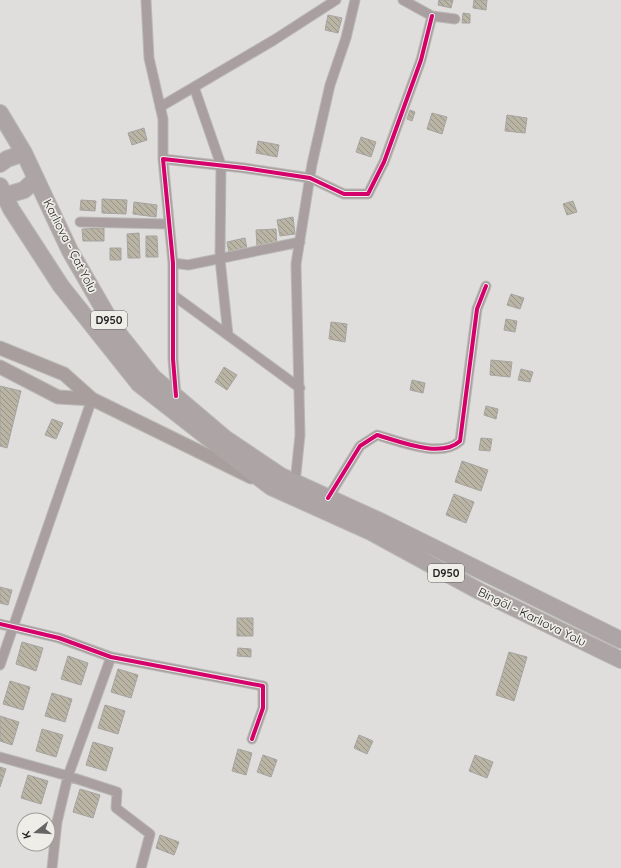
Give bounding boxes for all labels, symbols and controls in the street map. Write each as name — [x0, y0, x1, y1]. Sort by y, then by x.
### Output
street label: Karlıova - Çat Yolu — [40, 197, 100, 295]
road number: D950 — [91, 311, 127, 329]
road number: D950 — [428, 564, 464, 582]
street label: Bingöl - Karlıova Yolu — [476, 584, 589, 649]
north arrow — [16, 812, 56, 852]
text: K — [19, 829, 34, 840]

